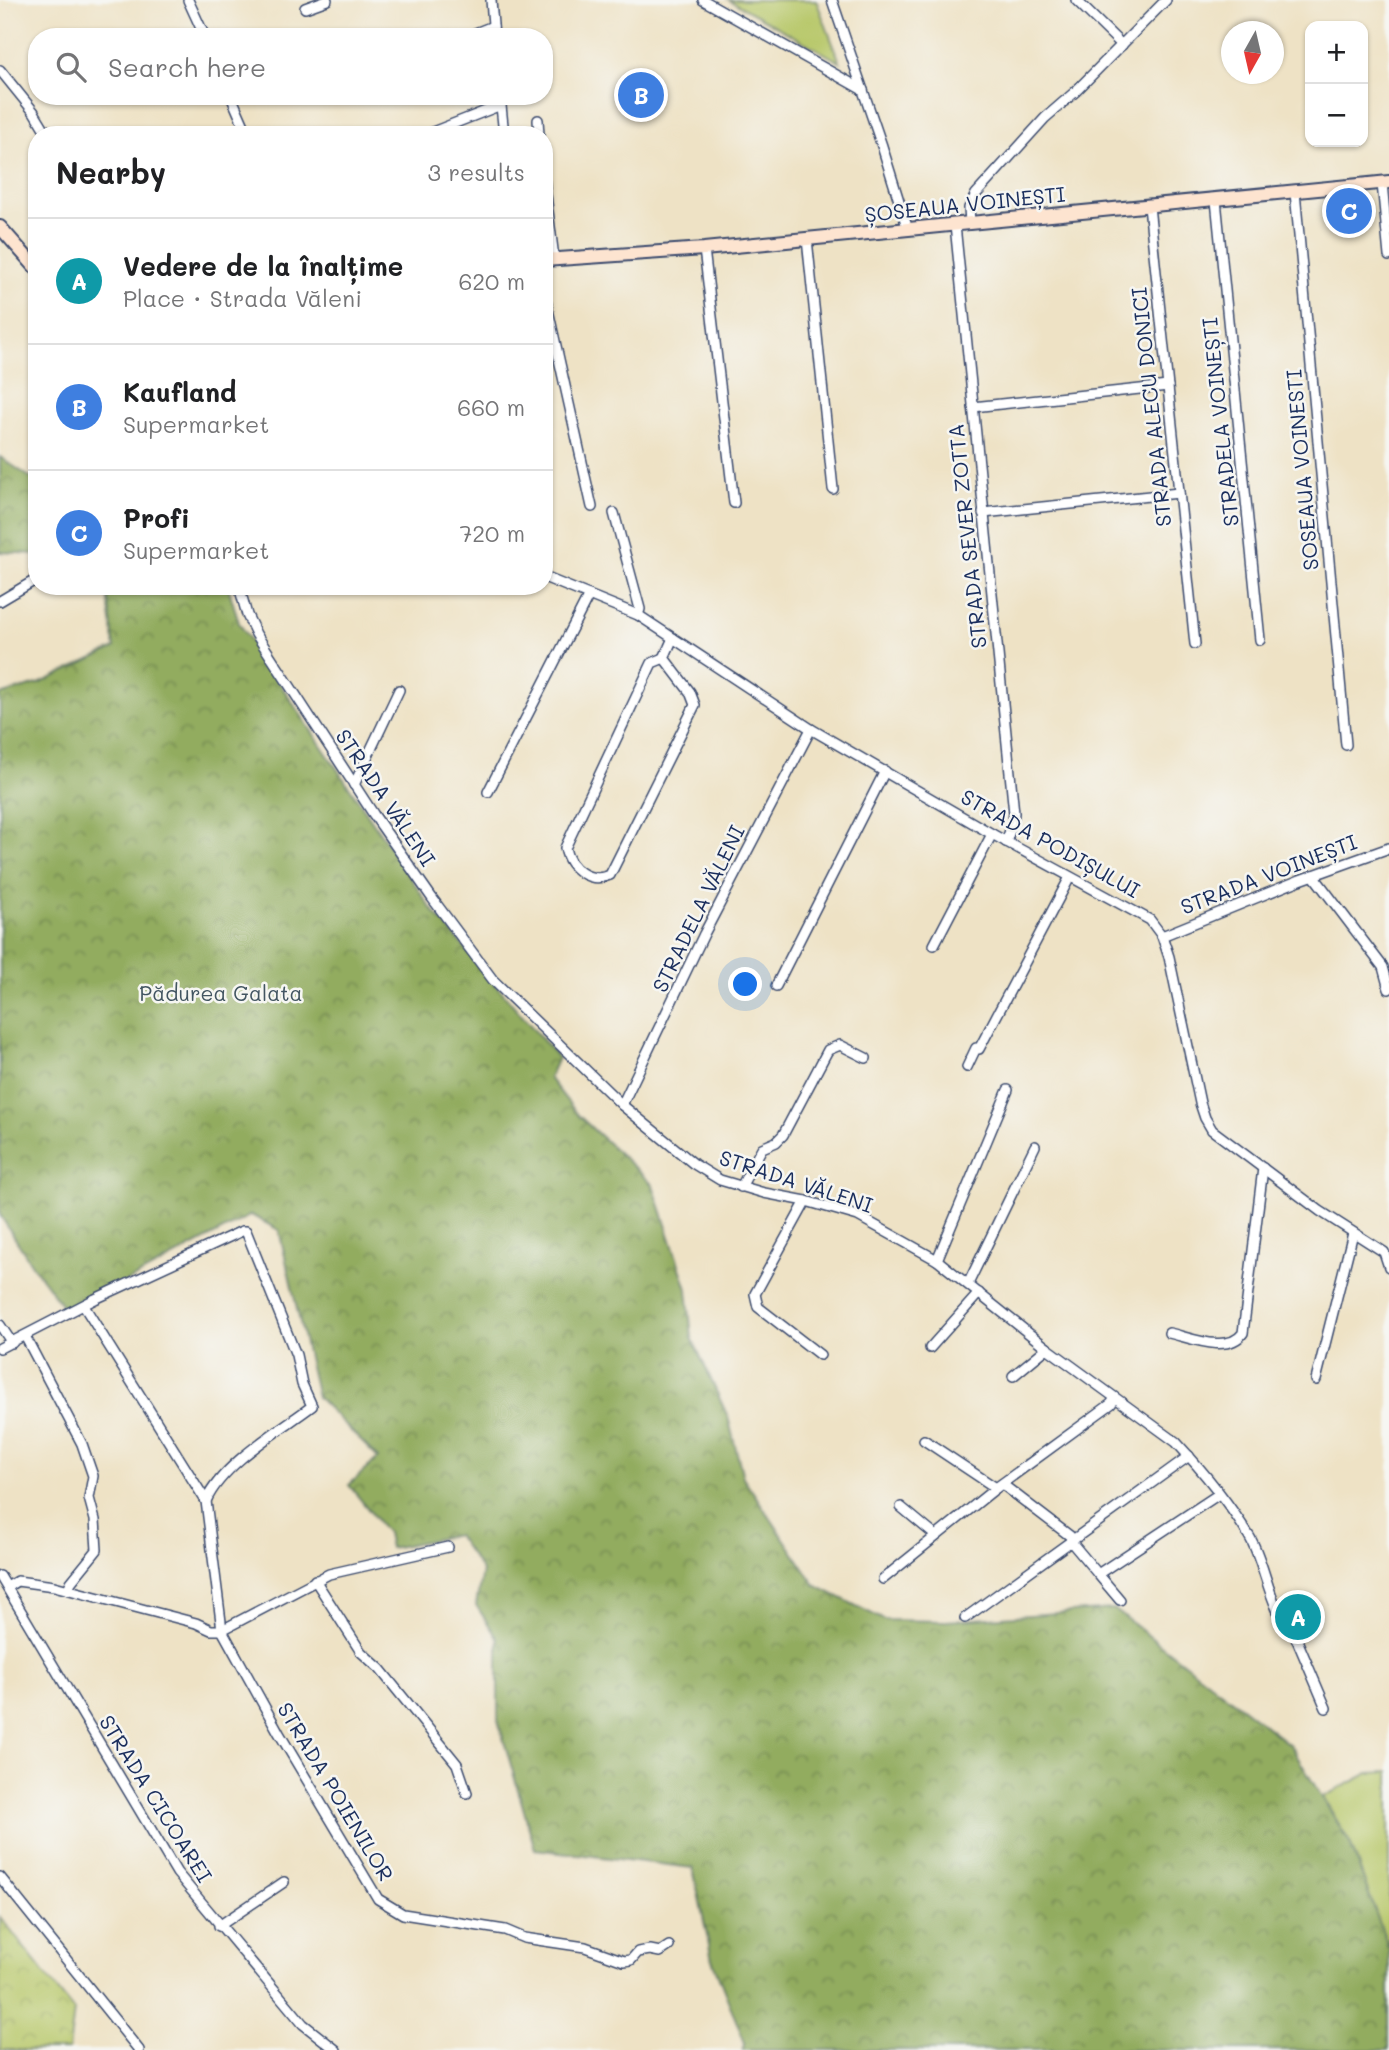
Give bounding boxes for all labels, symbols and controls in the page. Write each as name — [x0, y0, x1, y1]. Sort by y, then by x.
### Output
north arrow — [1221, 21, 1284, 84]
map controls — [1305, 21, 1368, 147]
button: + — [1305, 21, 1368, 84]
search box — [28, 28, 553, 105]
icon: search — [52, 48, 90, 86]
text: Search here — [108, 50, 266, 84]
pin: B — [618, 69, 664, 121]
button: − — [1305, 84, 1368, 147]
text: Nearby — [56, 152, 166, 192]
text: 3 results — [428, 157, 525, 187]
street label: ȘOSEAUA VOINEȘTI — [863, 180, 1067, 228]
pin: C — [1326, 185, 1372, 237]
text: Vedere de la înalțime — [123, 249, 403, 283]
text: A — [71, 266, 87, 296]
text: 620 m — [458, 266, 525, 296]
text: Place · Strada Văleni — [123, 283, 362, 313]
street label: STRADA ALECU DONICI — [1125, 286, 1177, 528]
street label: STRADELA VOINEȘTI — [1195, 316, 1245, 528]
street label: SOSEAUA VOINESTI — [1279, 368, 1324, 572]
text: Kaufland — [123, 375, 236, 409]
text: B — [71, 392, 87, 422]
text: 660 m — [457, 392, 525, 422]
text: Supermarket — [123, 409, 269, 439]
street label: STRADA SEVER ZOTTA — [941, 423, 992, 650]
text: Profi — [123, 501, 190, 535]
text: C — [70, 518, 88, 548]
text: 720 m — [460, 518, 525, 548]
text: Supermarket — [123, 535, 269, 565]
street label: STRADA VĂLENI — [330, 723, 442, 871]
street label: STRADA PODIȘULUI — [956, 782, 1145, 904]
street label: STRADELA VĂLENI — [645, 820, 750, 996]
street label: STRADA VOINEȘTI — [1176, 828, 1361, 921]
your location — [728, 967, 762, 1001]
park label: Pădurea Galata — [139, 979, 303, 1006]
street label: STRADA VĂLENI — [716, 1143, 877, 1218]
pin: A — [1275, 1591, 1321, 1643]
street label: STRADA POIENILOR — [272, 1697, 400, 1885]
street label: STRADA CICOAREI — [94, 1710, 219, 1887]

